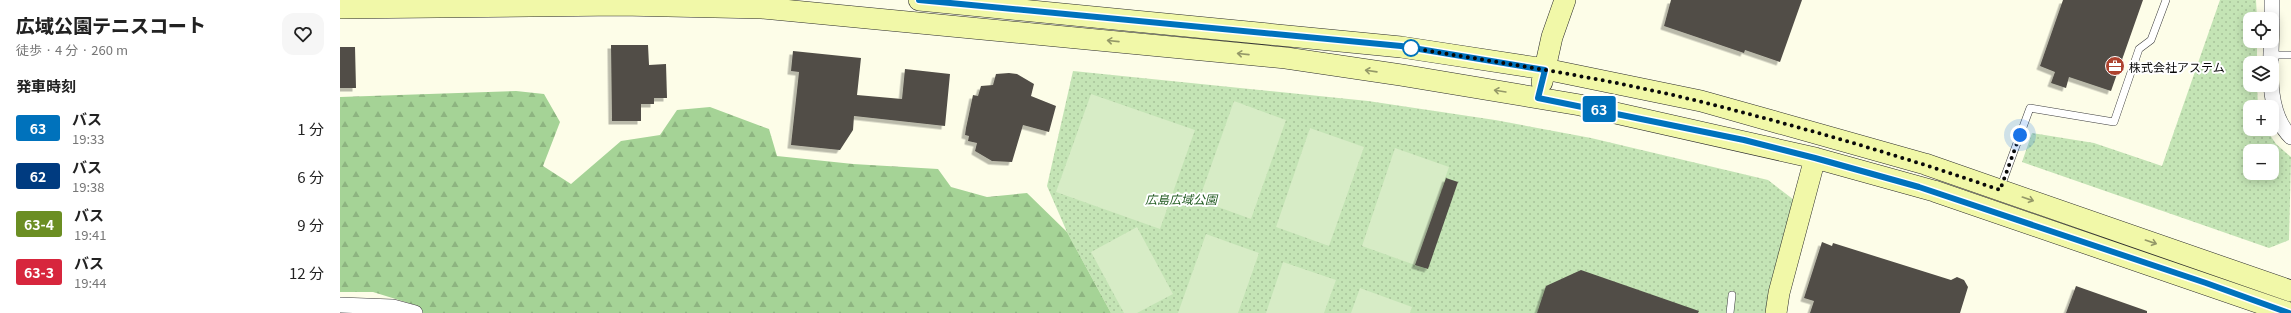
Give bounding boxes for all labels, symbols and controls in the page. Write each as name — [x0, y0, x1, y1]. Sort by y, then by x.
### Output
text: 広域公園テニスコート — [16, 11, 206, 38]
map controls — [2243, 12, 2279, 180]
button: locate — [2243, 12, 2279, 48]
button: heart — [282, 13, 324, 55]
one-way arrow — [1107, 37, 1120, 45]
unlabelled marker — [1402, 39, 1420, 57]
text: 徒歩 · 4 分 · 260 m — [16, 40, 128, 59]
one-way arrow — [1237, 50, 1250, 58]
office icon: 株式会社アステム — [2104, 55, 2126, 77]
button: layers — [2243, 56, 2279, 92]
place label: 株式会社アステム — [2129, 58, 2225, 75]
one-way arrow — [1365, 67, 1378, 75]
text: 発車時刻 — [16, 75, 76, 96]
one-way arrow — [1494, 87, 1507, 95]
line badge: 63 — [1581, 96, 1617, 122]
text: 63 — [1591, 99, 1607, 119]
button: + — [2243, 100, 2279, 136]
text: バス — [72, 108, 102, 129]
text: 63 — [30, 118, 46, 138]
text: 1 分 — [297, 118, 324, 139]
your location — [2010, 125, 2030, 145]
text: 19:33 — [72, 129, 104, 148]
button: − — [2243, 144, 2279, 180]
text: バス — [72, 156, 102, 177]
text: 62 — [30, 166, 46, 186]
text: 6 分 — [297, 166, 324, 187]
text: 19:38 — [72, 177, 104, 196]
park label: 広島広域公園 — [1145, 190, 1219, 207]
one-way arrow — [2021, 196, 2033, 204]
text: バス — [74, 204, 104, 225]
text: 63-4 — [24, 214, 54, 234]
text: 9 分 — [297, 214, 324, 235]
text: 19:41 — [74, 225, 106, 244]
one-way arrow — [2144, 238, 2156, 246]
text: バス — [74, 252, 104, 273]
text: 63-3 — [24, 262, 54, 282]
text: 12 分 — [289, 262, 324, 283]
text: 19:44 — [74, 273, 106, 292]

